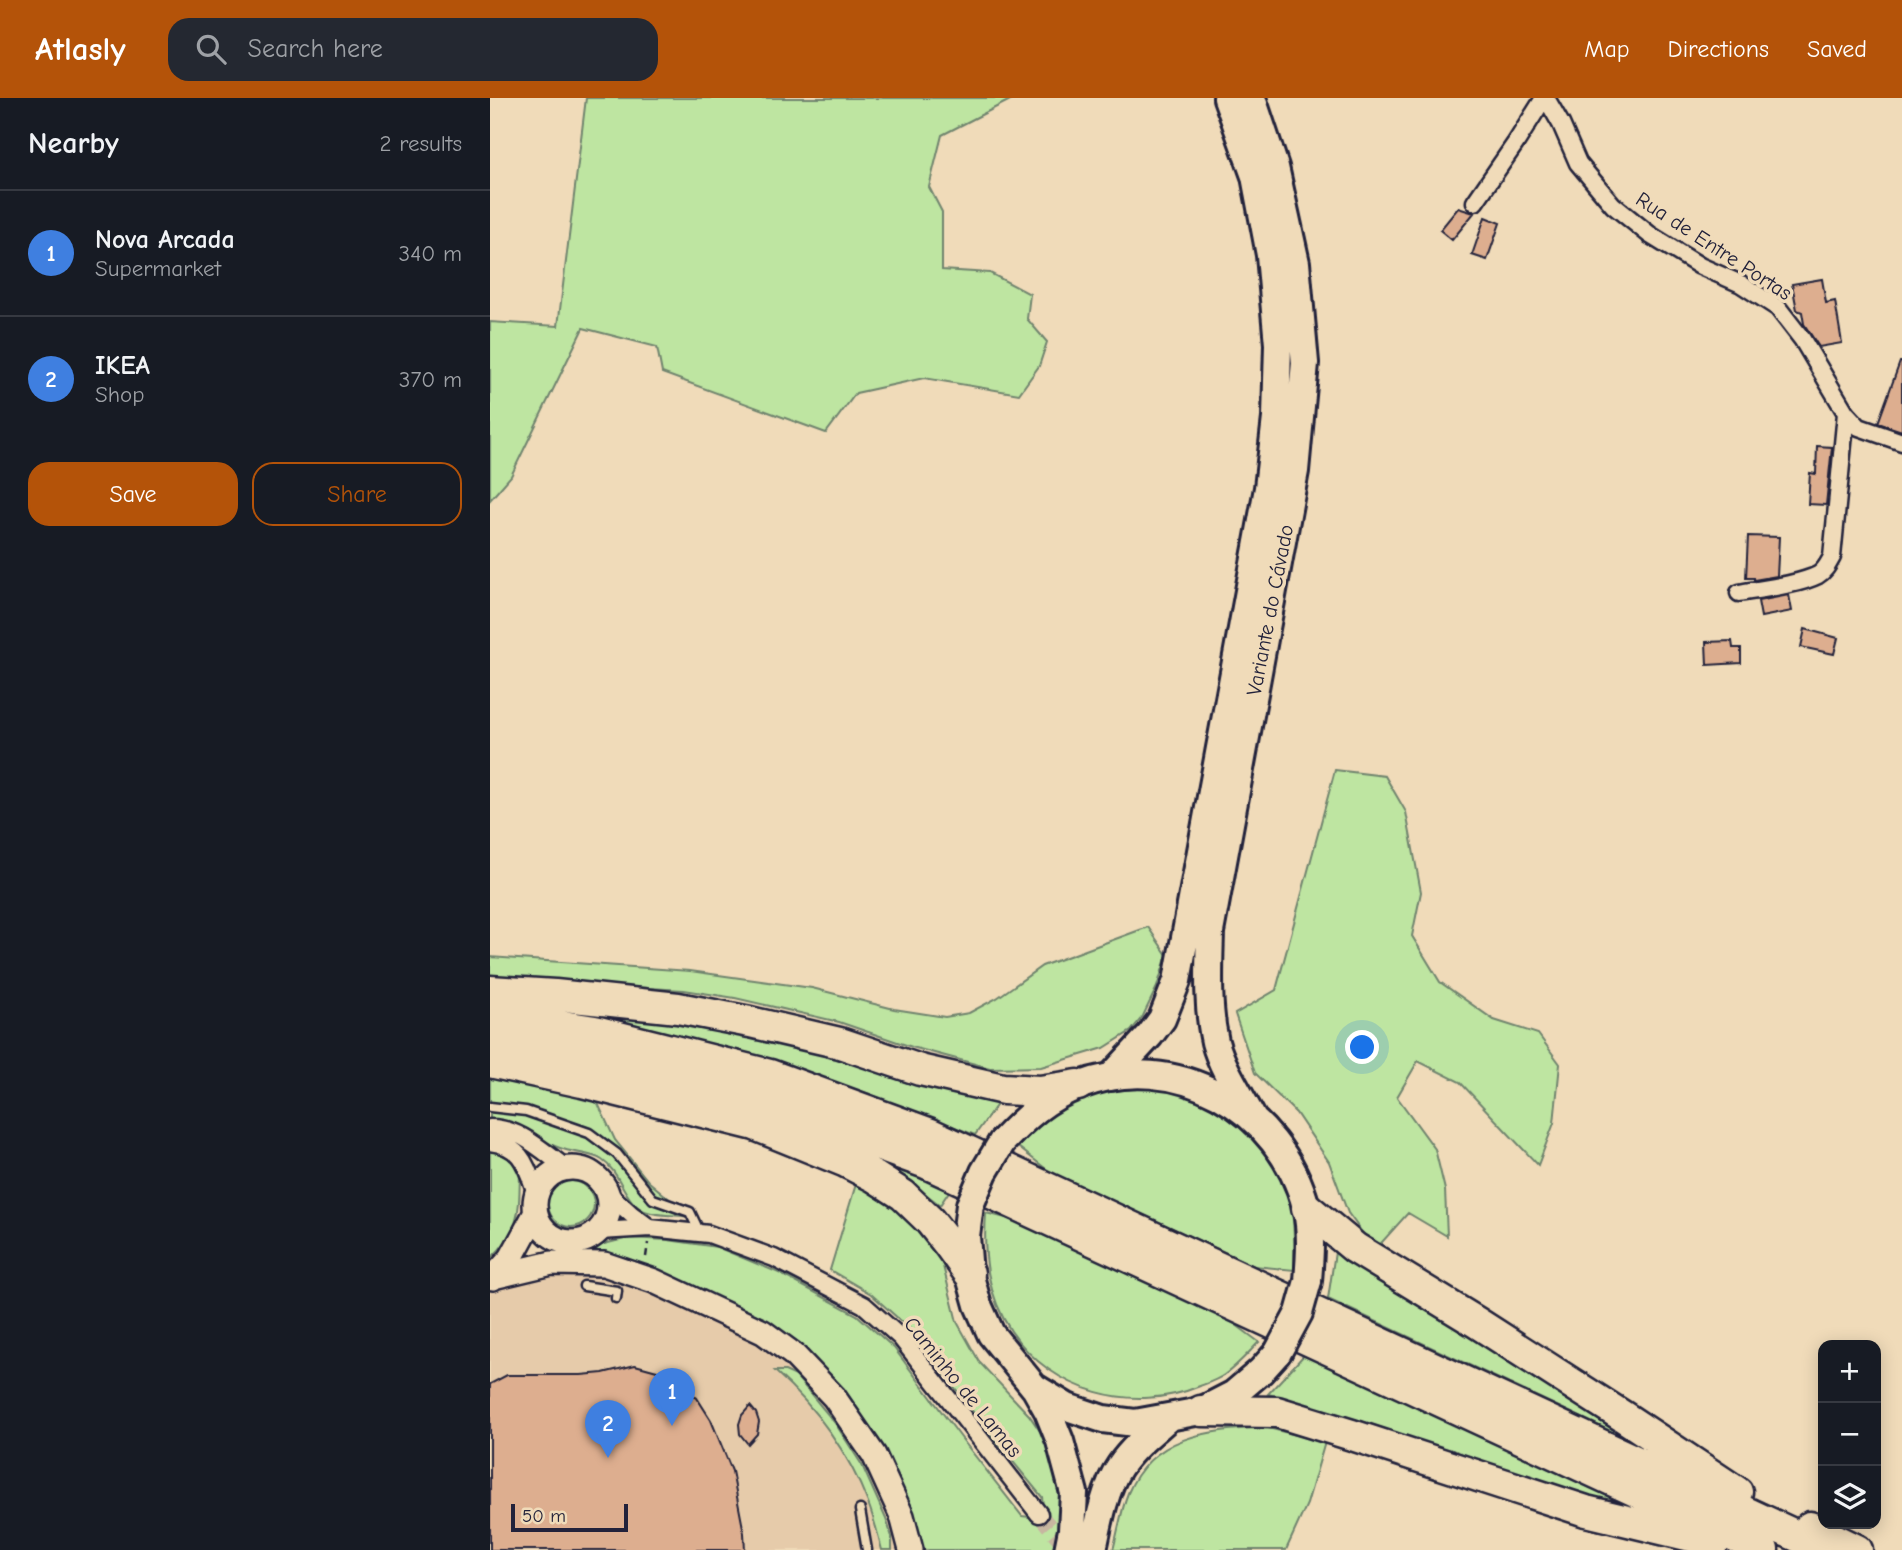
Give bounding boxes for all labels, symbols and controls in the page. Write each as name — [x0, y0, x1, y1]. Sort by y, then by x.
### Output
search box — [168, 18, 658, 81]
text: Atlasly — [35, 30, 126, 68]
icon: search — [192, 30, 230, 68]
text: Search here — [248, 34, 383, 64]
text: Map — [1584, 35, 1630, 63]
text: Directions — [1668, 35, 1769, 63]
text: Saved — [1807, 35, 1867, 63]
text: Nearby — [28, 126, 119, 161]
text: 2 results — [380, 130, 462, 157]
street label: Rua de Entre Portas — [1632, 187, 1796, 305]
text: Nova Arcada — [95, 225, 235, 255]
text: 1 — [46, 240, 56, 267]
text: 340 m — [399, 240, 462, 267]
text: Supermarket — [95, 255, 221, 282]
text: IKEA — [95, 351, 150, 381]
text: 2 — [45, 366, 57, 393]
text: 370 m — [399, 366, 462, 393]
text: Shop — [95, 381, 144, 408]
button: Save — [28, 462, 238, 526]
button: Share — [252, 462, 462, 526]
street label: Variante do Cávado — [1242, 522, 1298, 698]
your location — [1345, 1030, 1379, 1064]
street label: Caminho de Lamas — [899, 1312, 1027, 1462]
map controls — [1818, 1340, 1881, 1529]
button: + — [1818, 1340, 1881, 1403]
pin: 1 — [649, 1368, 695, 1426]
pin: 2 — [585, 1400, 631, 1458]
button: − — [1818, 1403, 1881, 1466]
button: layers — [1818, 1466, 1881, 1529]
scale bar — [511, 1501, 628, 1533]
text: 50 m — [522, 1505, 566, 1527]

